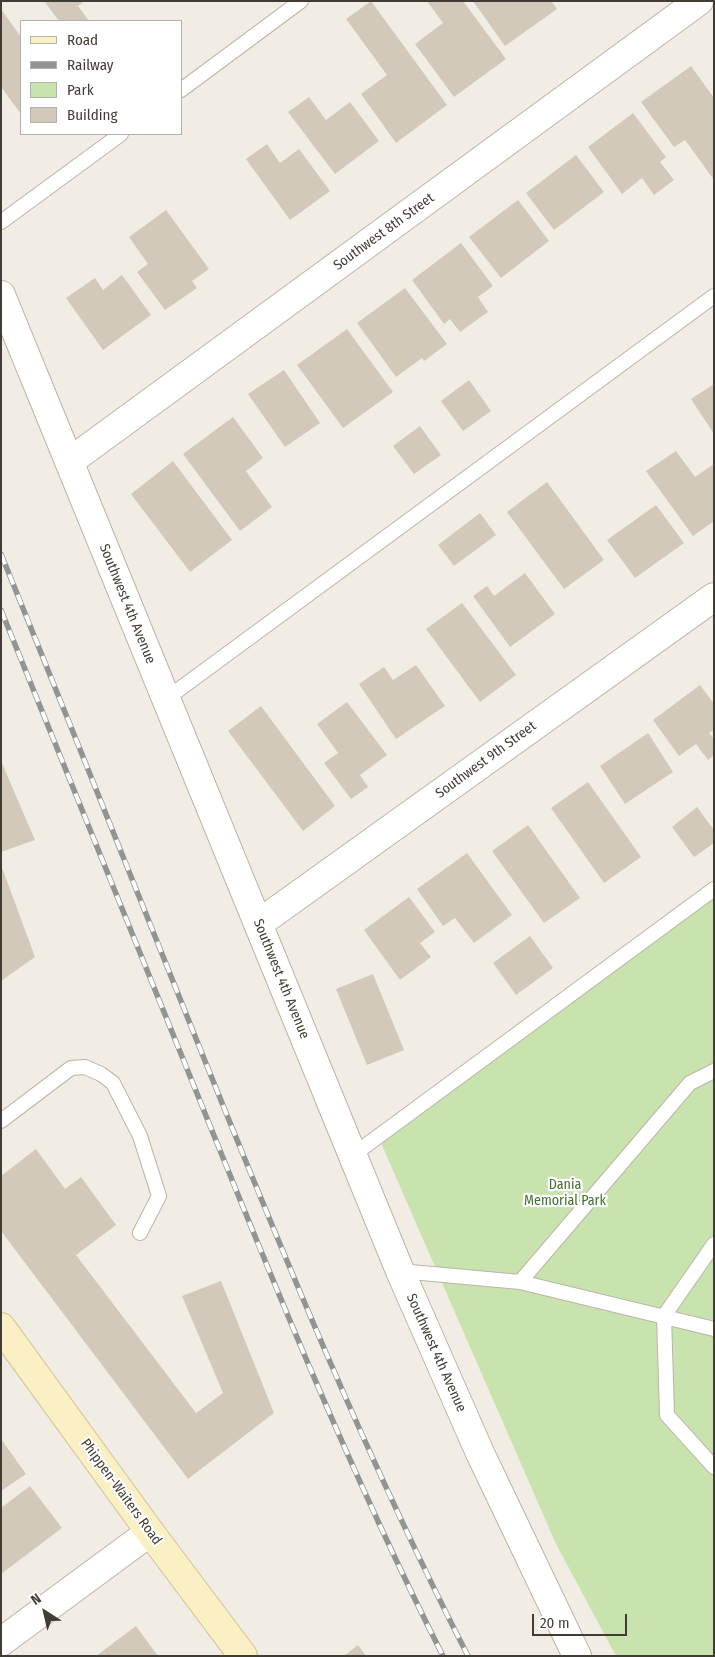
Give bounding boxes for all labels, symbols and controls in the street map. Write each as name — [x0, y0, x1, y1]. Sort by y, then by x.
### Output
legend — [20, 20, 182, 135]
text: Road — [67, 31, 98, 49]
text: Railway — [67, 56, 114, 74]
text: Park — [67, 81, 94, 99]
text: Building — [67, 106, 118, 124]
street label: Southwest 8th Street — [330, 190, 438, 274]
street label: Southwest 4th Avenue — [95, 542, 159, 666]
street label: Southwest 9th Street — [433, 718, 539, 802]
street label: Southwest 4th Avenue — [249, 917, 313, 1041]
park label: Dania Memorial Park — [524, 1177, 606, 1210]
street label: Southwest 4th Avenue — [402, 1291, 470, 1415]
street label: Phippen-Waiters Road — [77, 1436, 165, 1548]
north arrow — [20, 1587, 70, 1637]
text: N — [28, 1590, 44, 1609]
scale bar — [535, 1604, 630, 1636]
text: 20 m — [540, 1614, 570, 1632]

